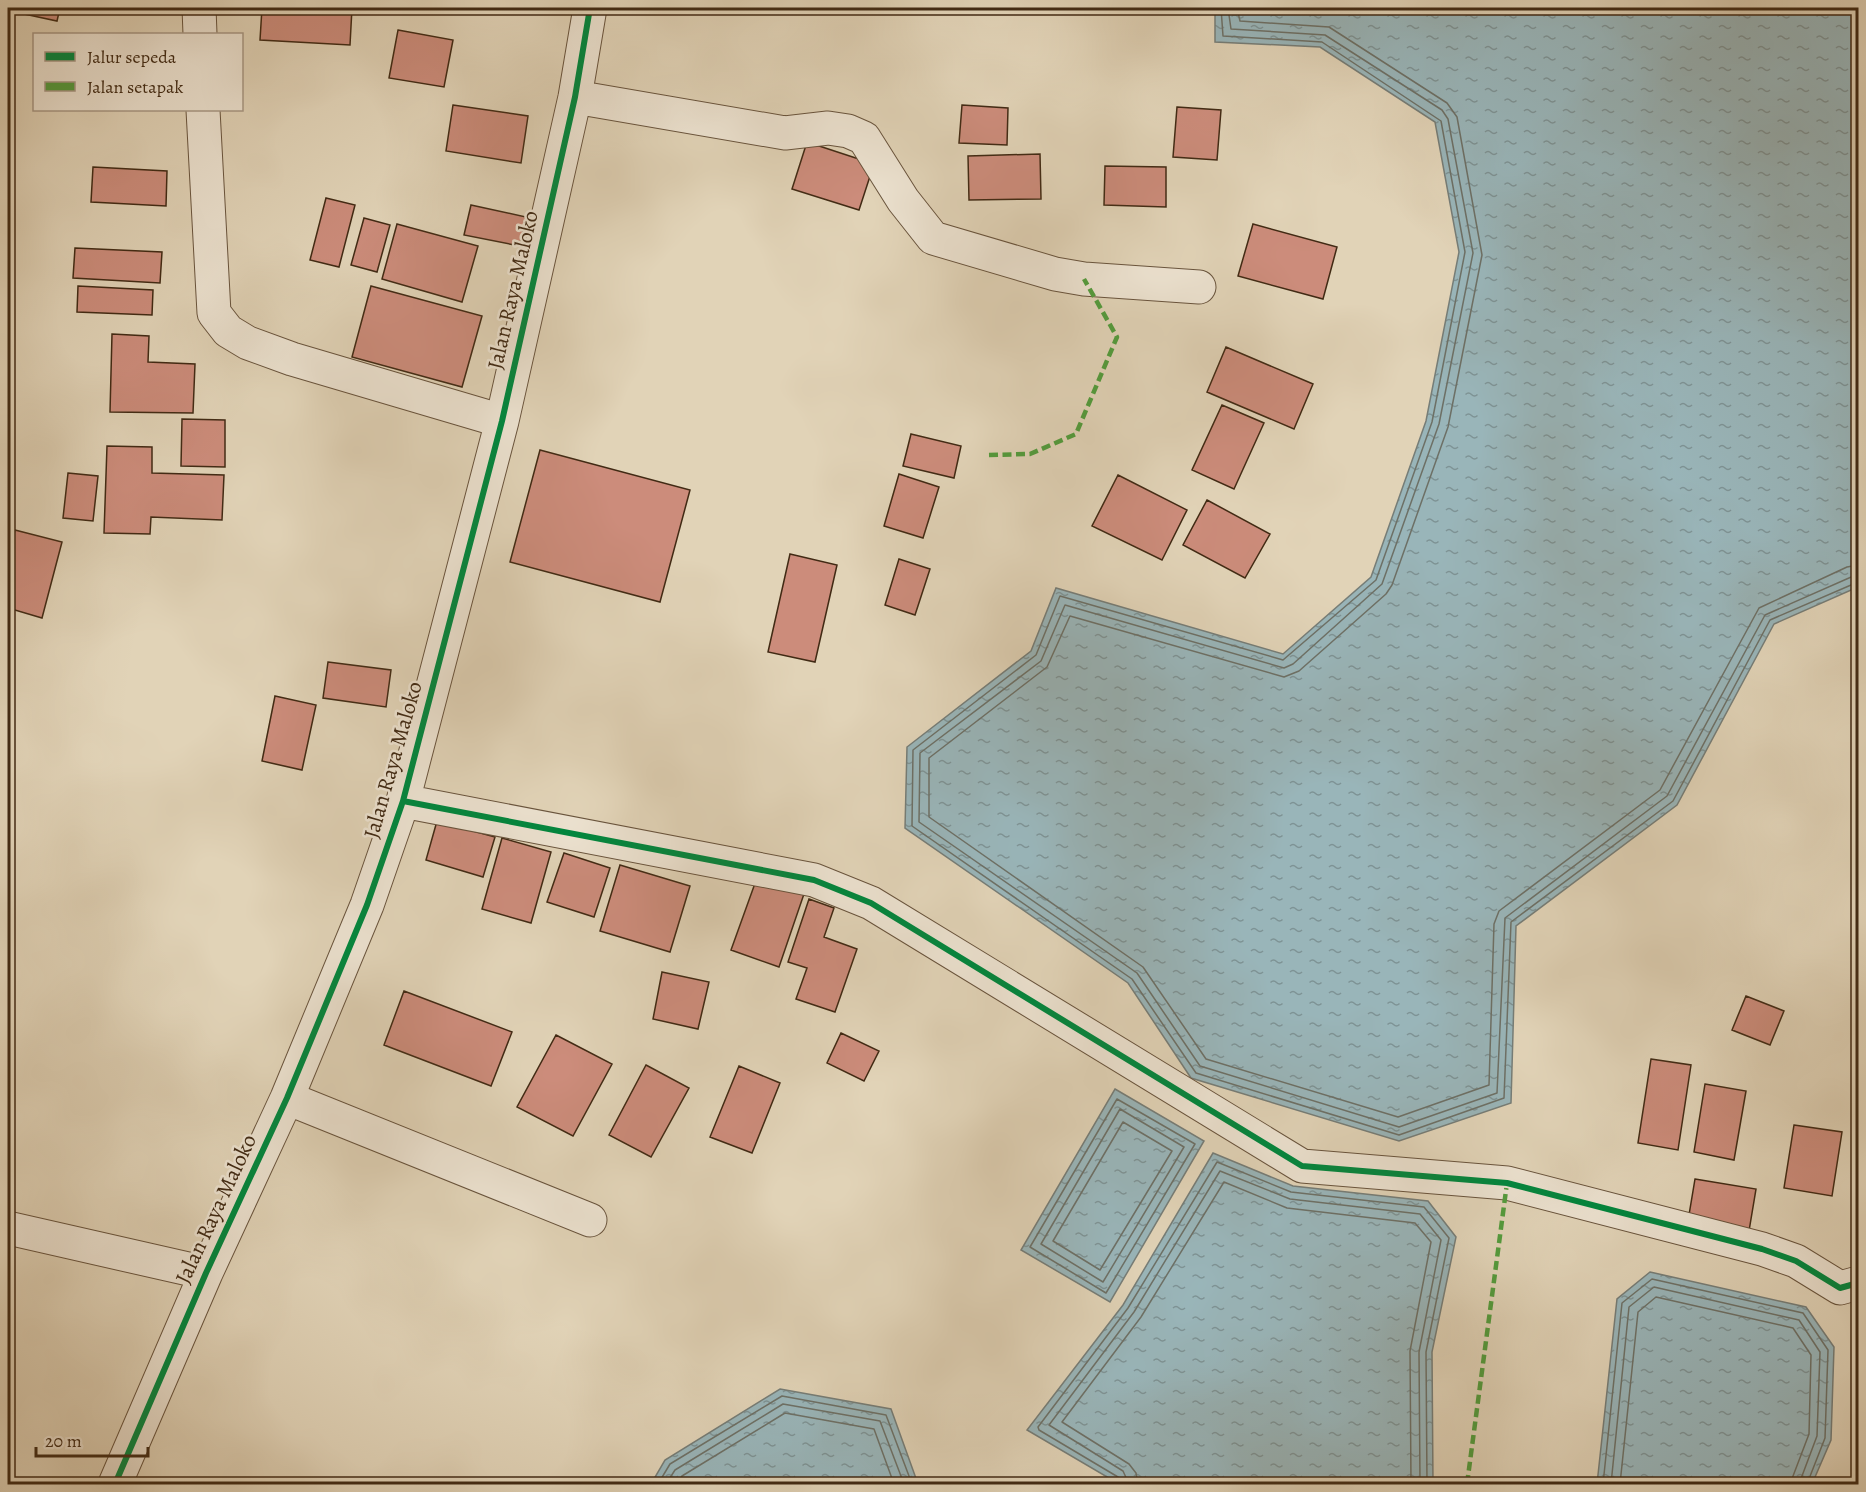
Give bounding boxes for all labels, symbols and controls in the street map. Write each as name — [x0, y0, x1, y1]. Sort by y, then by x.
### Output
legend — [33, 33, 243, 111]
text: Jalur sepeda — [87, 45, 177, 69]
text: Jalan setapak — [87, 75, 183, 99]
street label: Jalan Raya Maloko — [480, 208, 546, 372]
street label: Jalan Raya Maloko — [356, 678, 430, 842]
street label: Jalan Raya Maloko — [168, 1129, 264, 1289]
scale bar — [36, 1420, 148, 1458]
text: 20 m — [45, 1429, 82, 1453]

